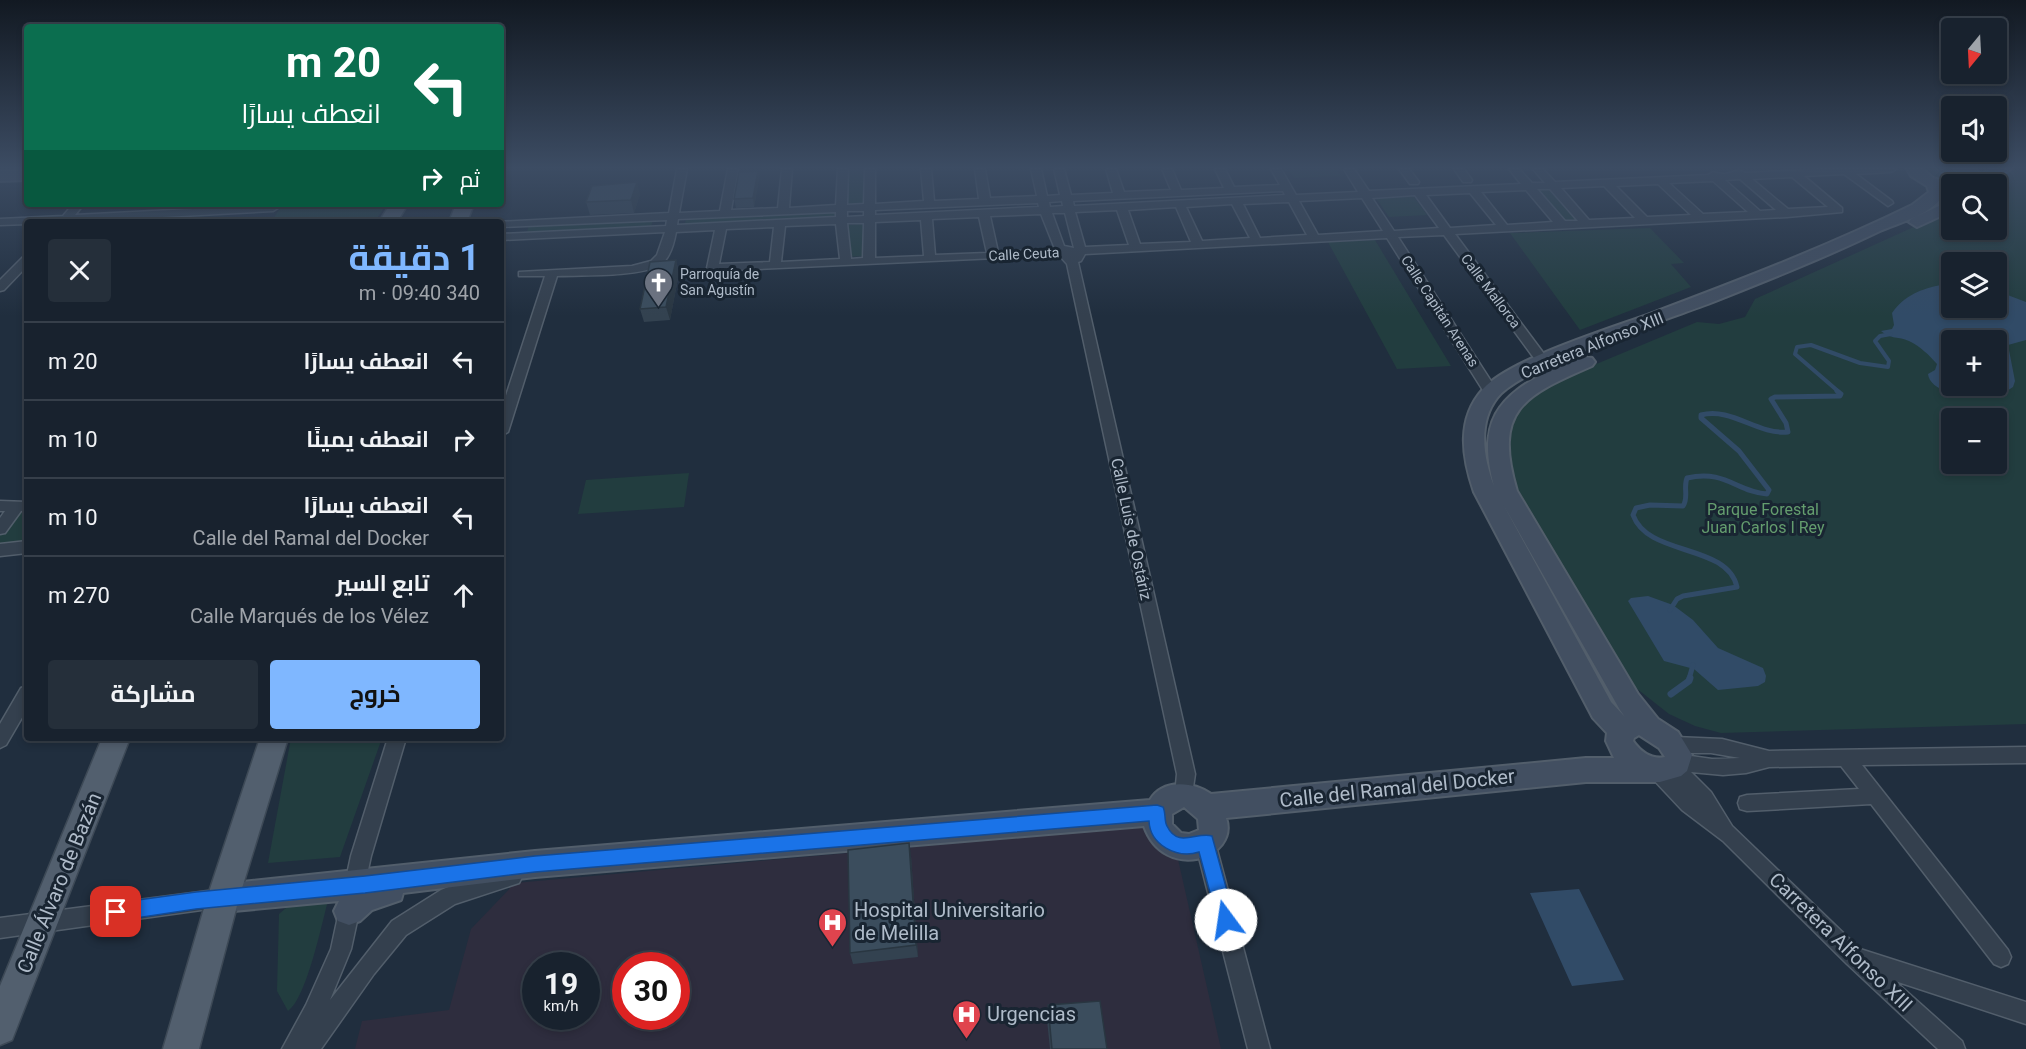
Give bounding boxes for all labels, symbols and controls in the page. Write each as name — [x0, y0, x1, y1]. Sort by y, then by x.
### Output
north arrow — [1941, 18, 2007, 84]
map controls — [1941, 18, 2007, 474]
text: 20 m — [286, 38, 381, 87]
icon: left — [402, 48, 480, 126]
button: sound — [1941, 96, 2007, 162]
text: انعطف يسارًا — [241, 98, 381, 130]
icon: right — [415, 162, 448, 195]
text: ثم — [460, 167, 480, 192]
button: search — [1941, 174, 2007, 240]
text: 1 دقيقة — [349, 237, 480, 279]
button: close — [48, 239, 111, 302]
street label: Calle Ceuta — [988, 244, 1060, 264]
street label: Calle Mallorca — [1458, 251, 1524, 331]
street label: Calle Capitán Arenas — [1398, 252, 1482, 370]
button: layers — [1941, 252, 2007, 318]
church icon: Parroquía de San Agustín — [643, 266, 675, 308]
place label: Parroquía de San Agustín — [680, 266, 759, 298]
text: 340 m · 09:40 — [359, 281, 480, 305]
street label: Carretera Alfonso XIII — [1518, 308, 1666, 383]
button: + — [1941, 330, 2007, 396]
icon: left — [447, 345, 480, 378]
text: 20 m — [48, 349, 98, 374]
text: انعطف يسارًا — [304, 349, 429, 374]
button: − — [1941, 408, 2007, 474]
icon: right — [447, 423, 480, 456]
text: 10 m — [48, 427, 98, 452]
text: انعطف يمينًا — [306, 427, 429, 452]
street label: Calle Luis de Ostáriz — [1107, 456, 1156, 602]
text: انعطف يسارًا — [304, 493, 429, 518]
park label: Parque Forestal Juan Carlos I Rey — [1701, 500, 1825, 537]
icon: left — [447, 501, 480, 534]
text: 10 m — [48, 505, 98, 530]
text: Calle del Ramal del Docker — [193, 526, 429, 550]
text: تابع السير — [336, 571, 429, 596]
icon: ahead — [447, 579, 480, 612]
text: 270 m — [48, 583, 110, 608]
text: Calle Marqués de los Vélez — [190, 604, 429, 628]
button: مشاركة — [48, 660, 258, 729]
button: خروج — [270, 660, 480, 729]
street label: Calle del Ramal del Docker — [1278, 764, 1516, 812]
street label: Calle Álvaro de Bazán — [12, 789, 106, 977]
street label: Carretera Alfonso XIII — [1764, 867, 1918, 1017]
pin — [90, 886, 141, 937]
position arrow — [1194, 888, 1258, 952]
icon: arrive — [99, 895, 132, 928]
place label: Hospital Universitario de Melilla — [854, 898, 1045, 945]
hospital icon: Hospital Universitario de Melilla — [817, 906, 849, 948]
speed limit sign: 30 — [612, 952, 690, 1030]
text: 19 — [544, 966, 578, 1001]
text: km/h — [543, 997, 579, 1015]
hospital icon: Urgencias — [950, 998, 982, 1040]
place label: Urgencias — [987, 1002, 1076, 1026]

